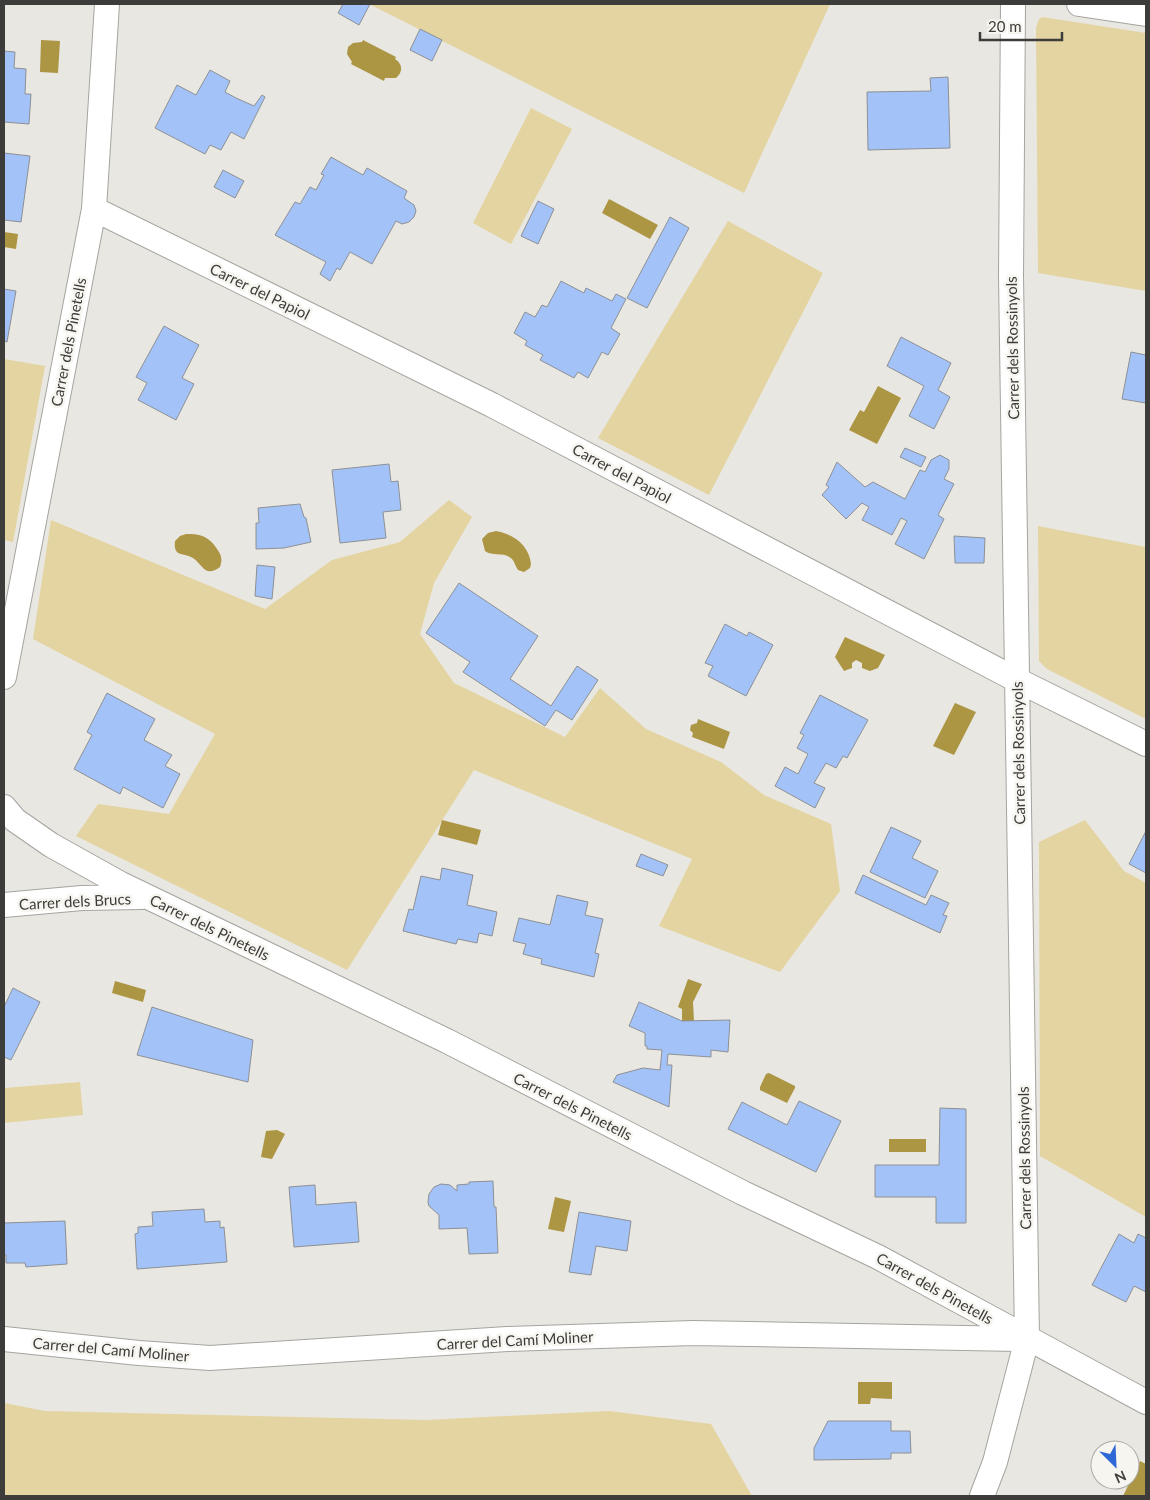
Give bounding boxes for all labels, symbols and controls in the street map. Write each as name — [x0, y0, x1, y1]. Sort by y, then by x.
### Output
scale bar — [980, 10, 1062, 42]
text: 20 m — [988, 17, 1022, 35]
street label: Carrer del Papiol — [207, 259, 313, 323]
street label: Carrer dels Pinetells — [47, 276, 89, 408]
street label: Carrer dels Rossinyols — [1002, 276, 1022, 420]
street label: Carrer del Papiol — [570, 439, 674, 507]
street label: Carrer dels Rossinyols — [1008, 681, 1028, 825]
street label: Carrer dels Brucs — [19, 889, 131, 913]
street label: Carrer dels Pinetells — [147, 890, 273, 964]
street label: Carrer dels Pinetells — [511, 1068, 635, 1144]
street label: Carrer dels Rossinyols — [1014, 1086, 1034, 1230]
street label: Carrer dels Pinetells — [873, 1248, 997, 1328]
street label: Carrer del Camí Moliner — [436, 1327, 594, 1353]
street label: Carrer del Camí Moliner — [32, 1333, 191, 1365]
north arrow — [1090, 1440, 1140, 1490]
text: N — [1112, 1467, 1129, 1487]

